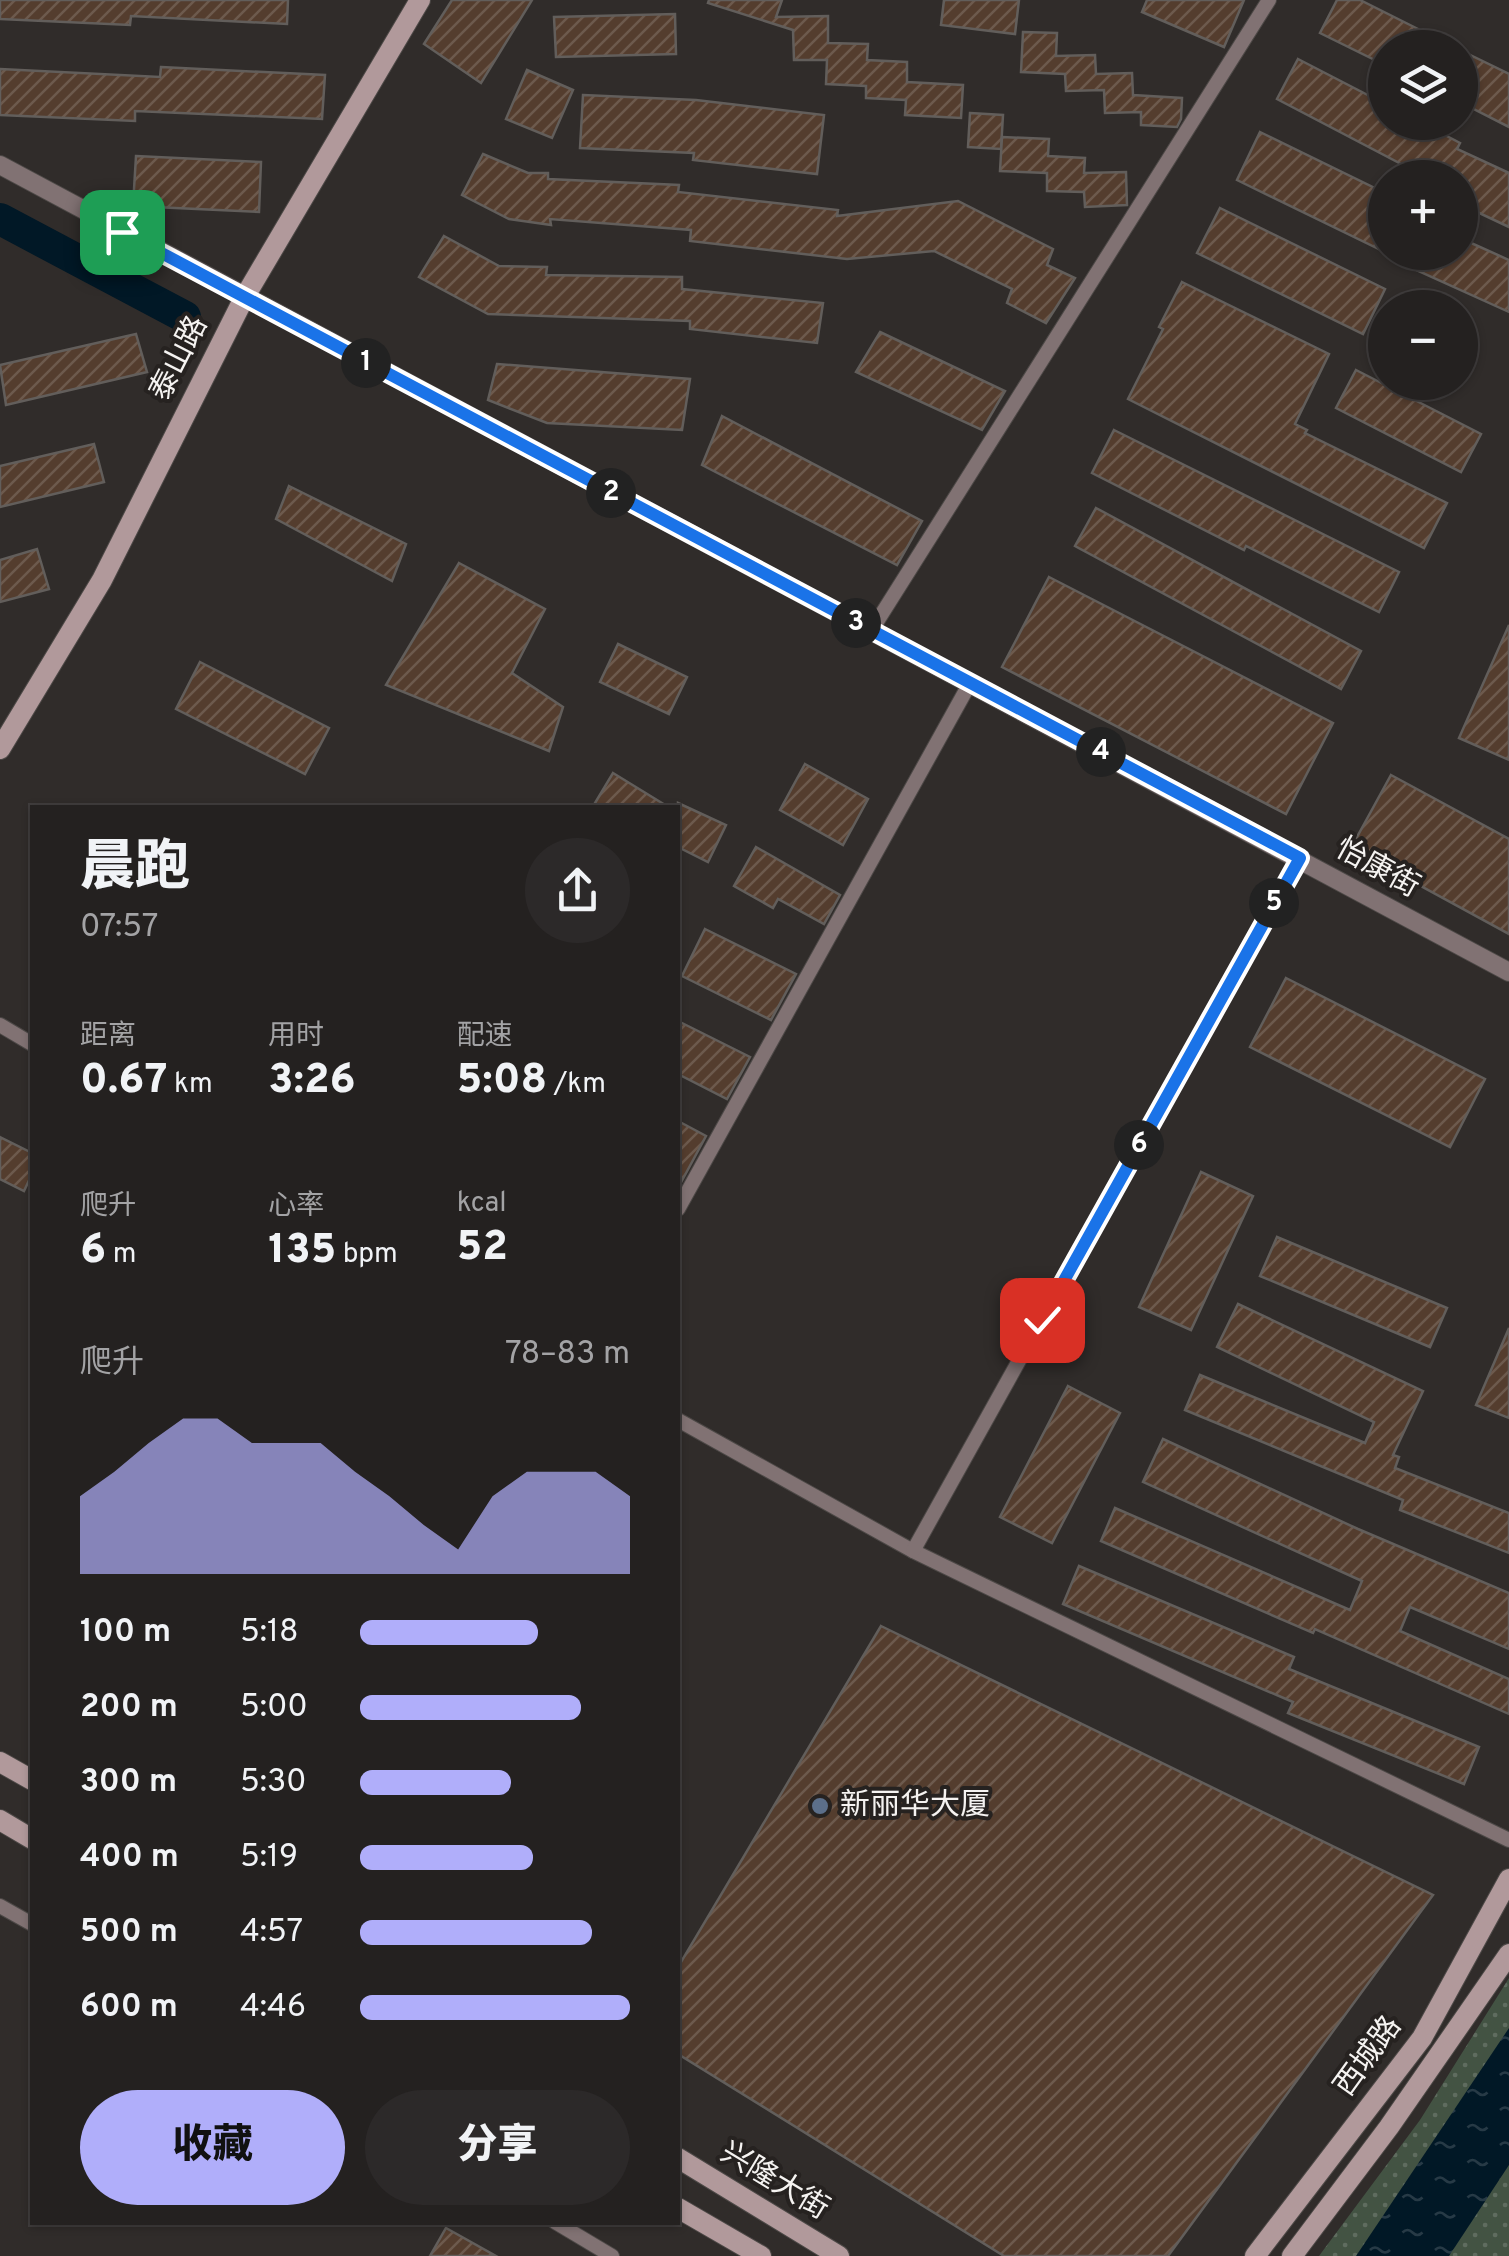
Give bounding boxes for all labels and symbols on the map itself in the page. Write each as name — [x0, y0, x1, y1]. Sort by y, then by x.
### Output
pin — [80, 190, 165, 275]
street label: 泰山路 — [143, 311, 217, 407]
pin: 1 — [341, 338, 391, 388]
pin: 2 — [586, 468, 636, 518]
pin: 3 — [831, 598, 881, 648]
pin: 4 — [1076, 727, 1126, 777]
street label: 怡康街 — [1329, 831, 1425, 907]
pin: 5 — [1249, 878, 1299, 928]
pin: 6 — [1114, 1120, 1164, 1170]
pin — [1000, 1278, 1085, 1363]
place label: 新丽华大厦 — [840, 1788, 990, 1825]
marker: 新丽华大厦 — [809, 1795, 831, 1817]
street label: 西城路 — [1328, 2010, 1410, 2104]
street label: 兴隆大街 — [713, 2135, 835, 2229]

